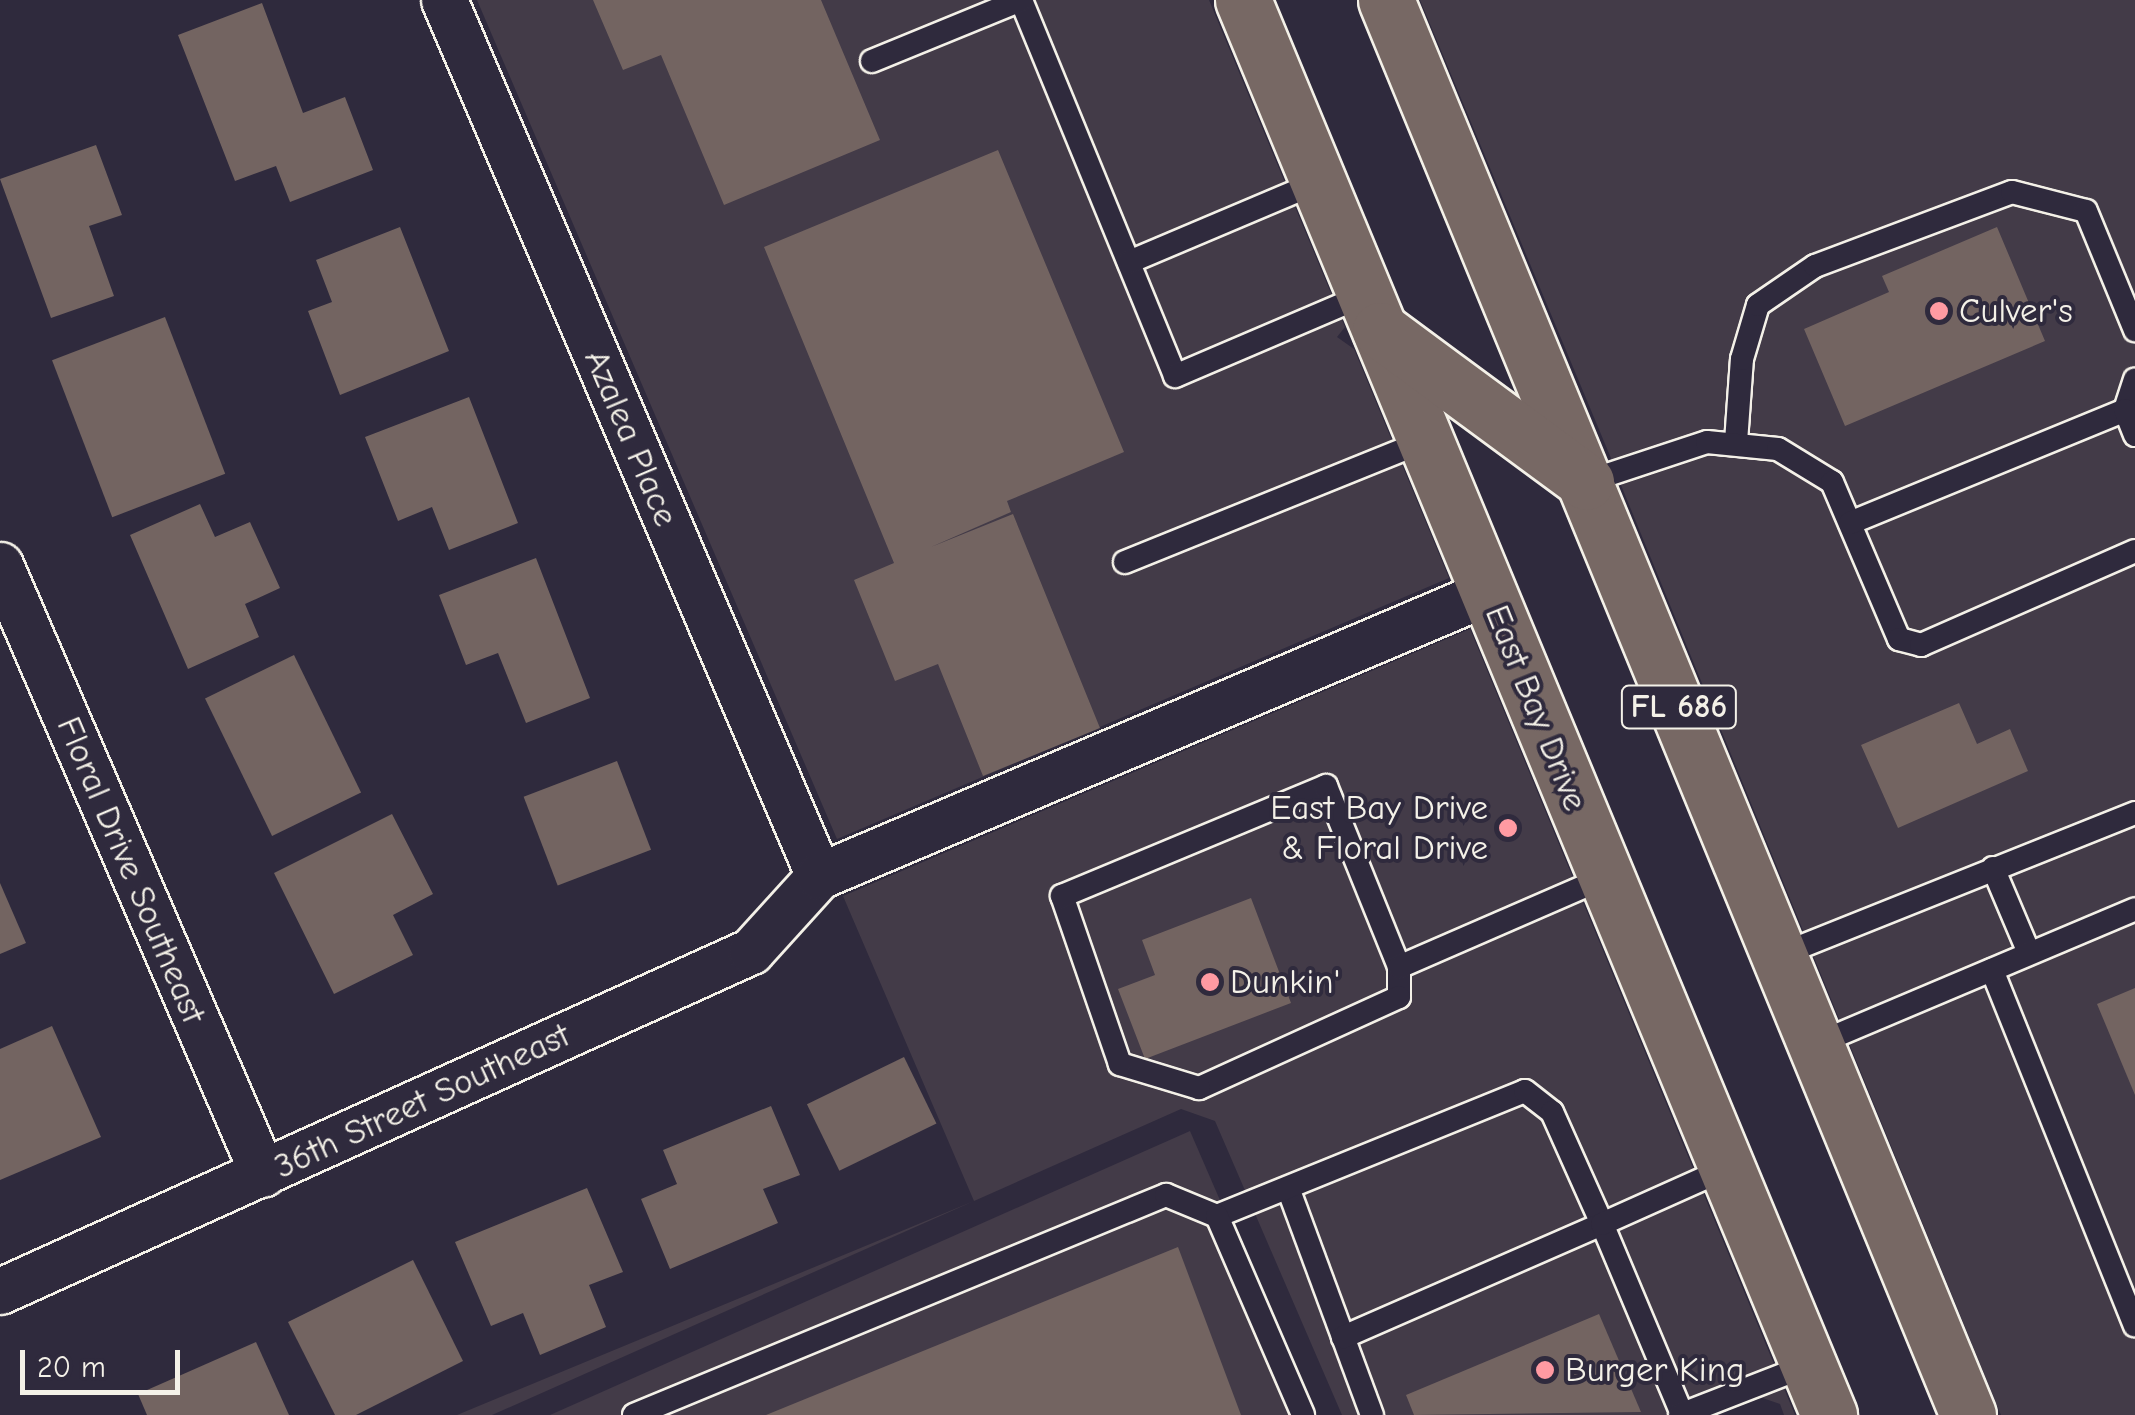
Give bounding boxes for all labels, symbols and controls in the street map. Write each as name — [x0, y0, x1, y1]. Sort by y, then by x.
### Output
place label: Culver's — [1959, 290, 2073, 332]
marker: Culver's — [1928, 300, 1950, 322]
street label: Azalea Place — [575, 344, 687, 532]
street label: East Bay Drive — [1476, 599, 1596, 817]
road number: FL 686 — [1619, 680, 1739, 734]
street label: Floral Drive Southeast — [47, 711, 215, 1029]
place label: East Bay Drive & Floral Drive — [1270, 787, 1488, 869]
marker: East Bay Drive & Floral Drive — [1497, 817, 1519, 839]
place label: Dunkin' — [1230, 961, 1340, 1003]
marker: Dunkin' — [1199, 971, 1221, 993]
street label: 36th Street Southeast — [268, 1014, 576, 1188]
scale bar — [25, 1330, 185, 1392]
place label: Burger King — [1565, 1349, 1745, 1391]
text: 20 m — [37, 1350, 106, 1385]
marker: Burger King — [1534, 1359, 1556, 1381]

